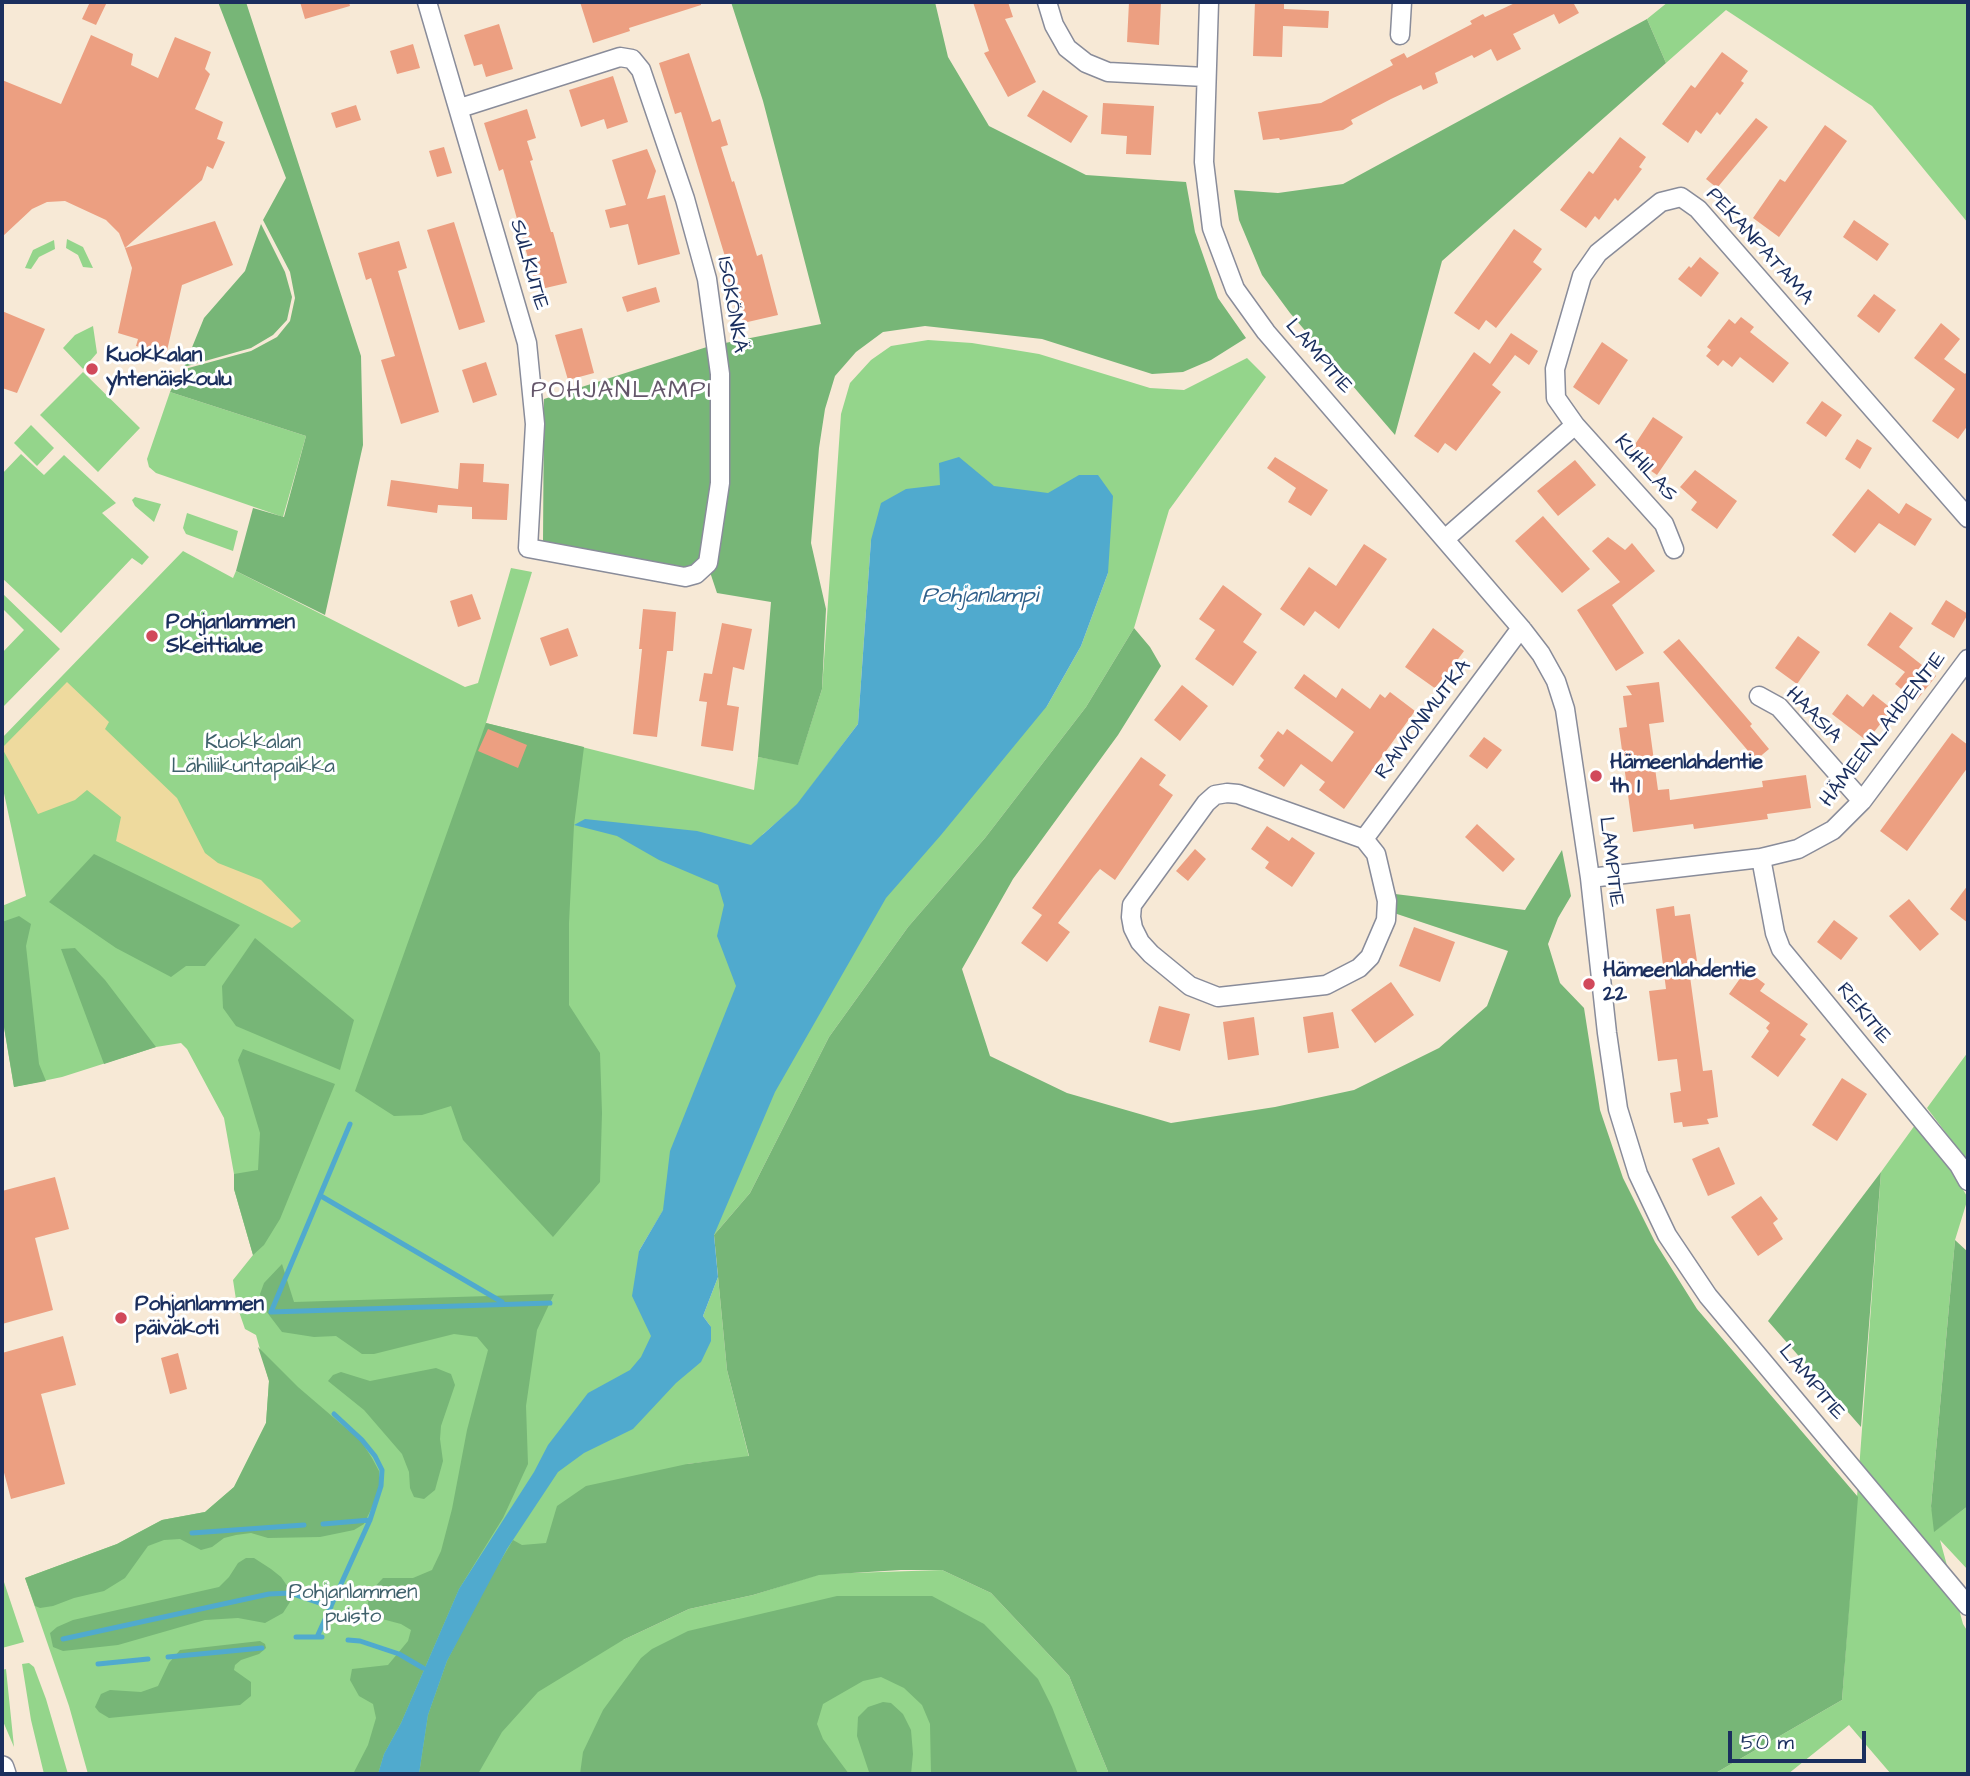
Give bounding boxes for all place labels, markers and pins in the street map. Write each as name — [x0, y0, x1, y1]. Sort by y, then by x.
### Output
place label: Kuokkalan yhtenäiskoulu — [106, 344, 232, 394]
marker: Kuokkalan yhtenäiskoulu — [84, 361, 100, 377]
place label: Pohjanlammen Skeittialue — [166, 611, 295, 661]
marker: Pohjanlammen Skeittialue — [144, 628, 160, 644]
place label: Hämeenlahdentie th 1 — [1610, 751, 1763, 801]
marker: Hämeenlahdentie th 1 — [1588, 768, 1604, 784]
place label: Hämeenlahdentie 22 — [1603, 959, 1756, 1009]
marker: Hämeenlahdentie 22 — [1581, 976, 1597, 992]
place label: Pohjanlammen päiväkoti — [135, 1293, 264, 1343]
marker: Pohjanlammen päiväkoti — [113, 1310, 129, 1326]

